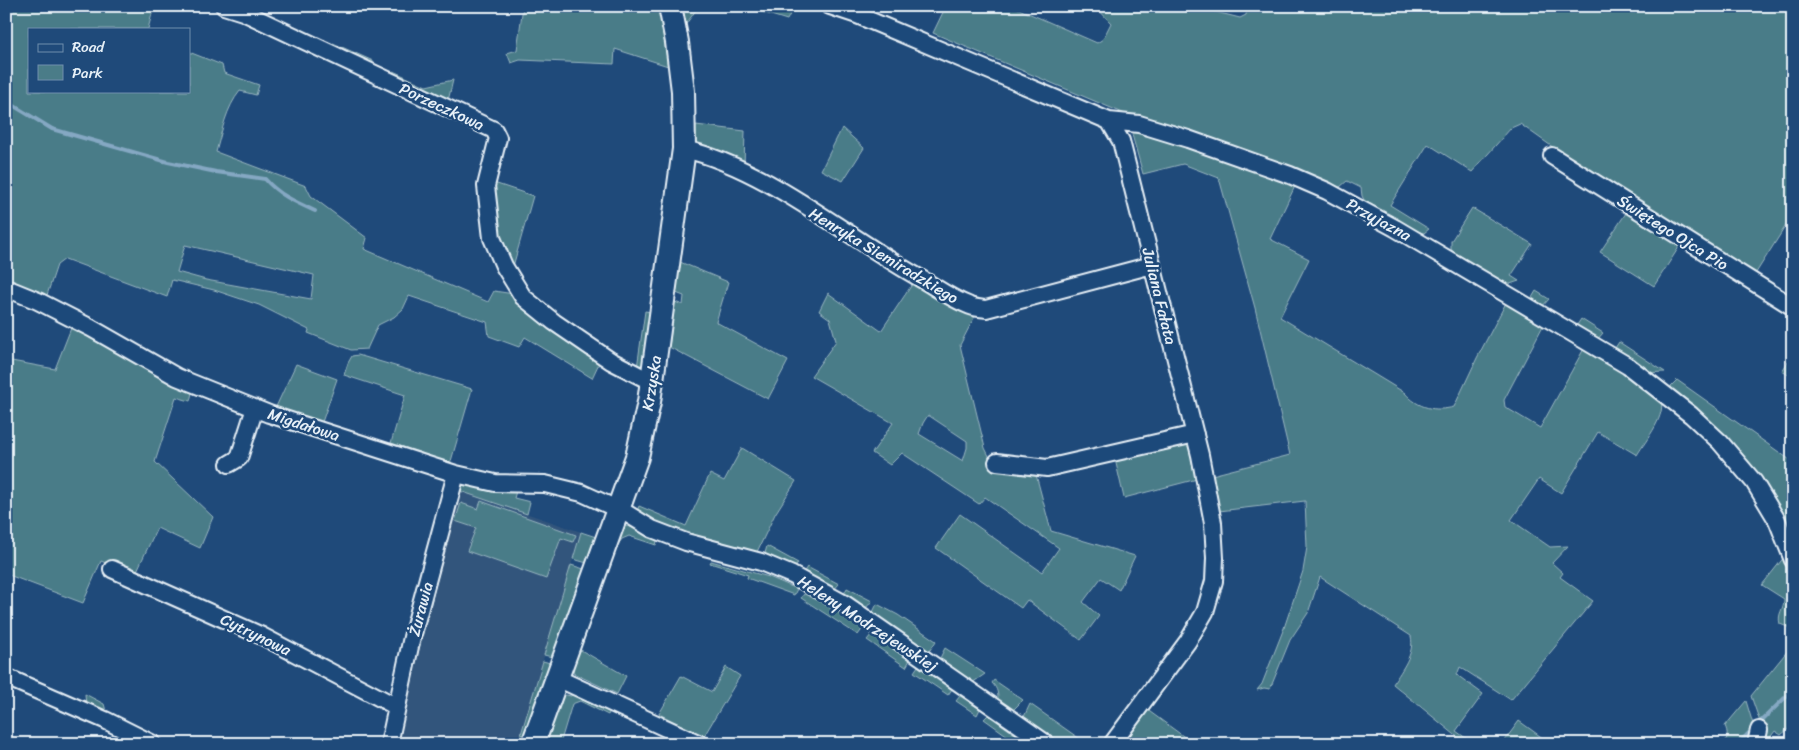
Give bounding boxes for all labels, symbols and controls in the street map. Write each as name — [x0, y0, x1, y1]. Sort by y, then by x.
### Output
legend — [28, 28, 190, 92]
text: Road — [72, 34, 105, 60]
text: Park — [72, 60, 103, 86]
street label: Porzeczkowa — [394, 74, 489, 139]
street label: Świętego Ojca Pio — [1611, 186, 1734, 278]
street label: Przyjazna — [1341, 190, 1418, 250]
street label: Henryka Siemiradzkiego — [803, 199, 964, 312]
street label: Juliana Fałata — [1133, 244, 1186, 348]
street label: Krzyska — [633, 353, 670, 413]
street label: Migdałowa — [264, 399, 344, 450]
street label: Heleny Modrzejewskiej — [792, 567, 944, 680]
street label: Żurawia — [399, 579, 442, 640]
street label: Cytrynowa — [215, 605, 297, 665]

